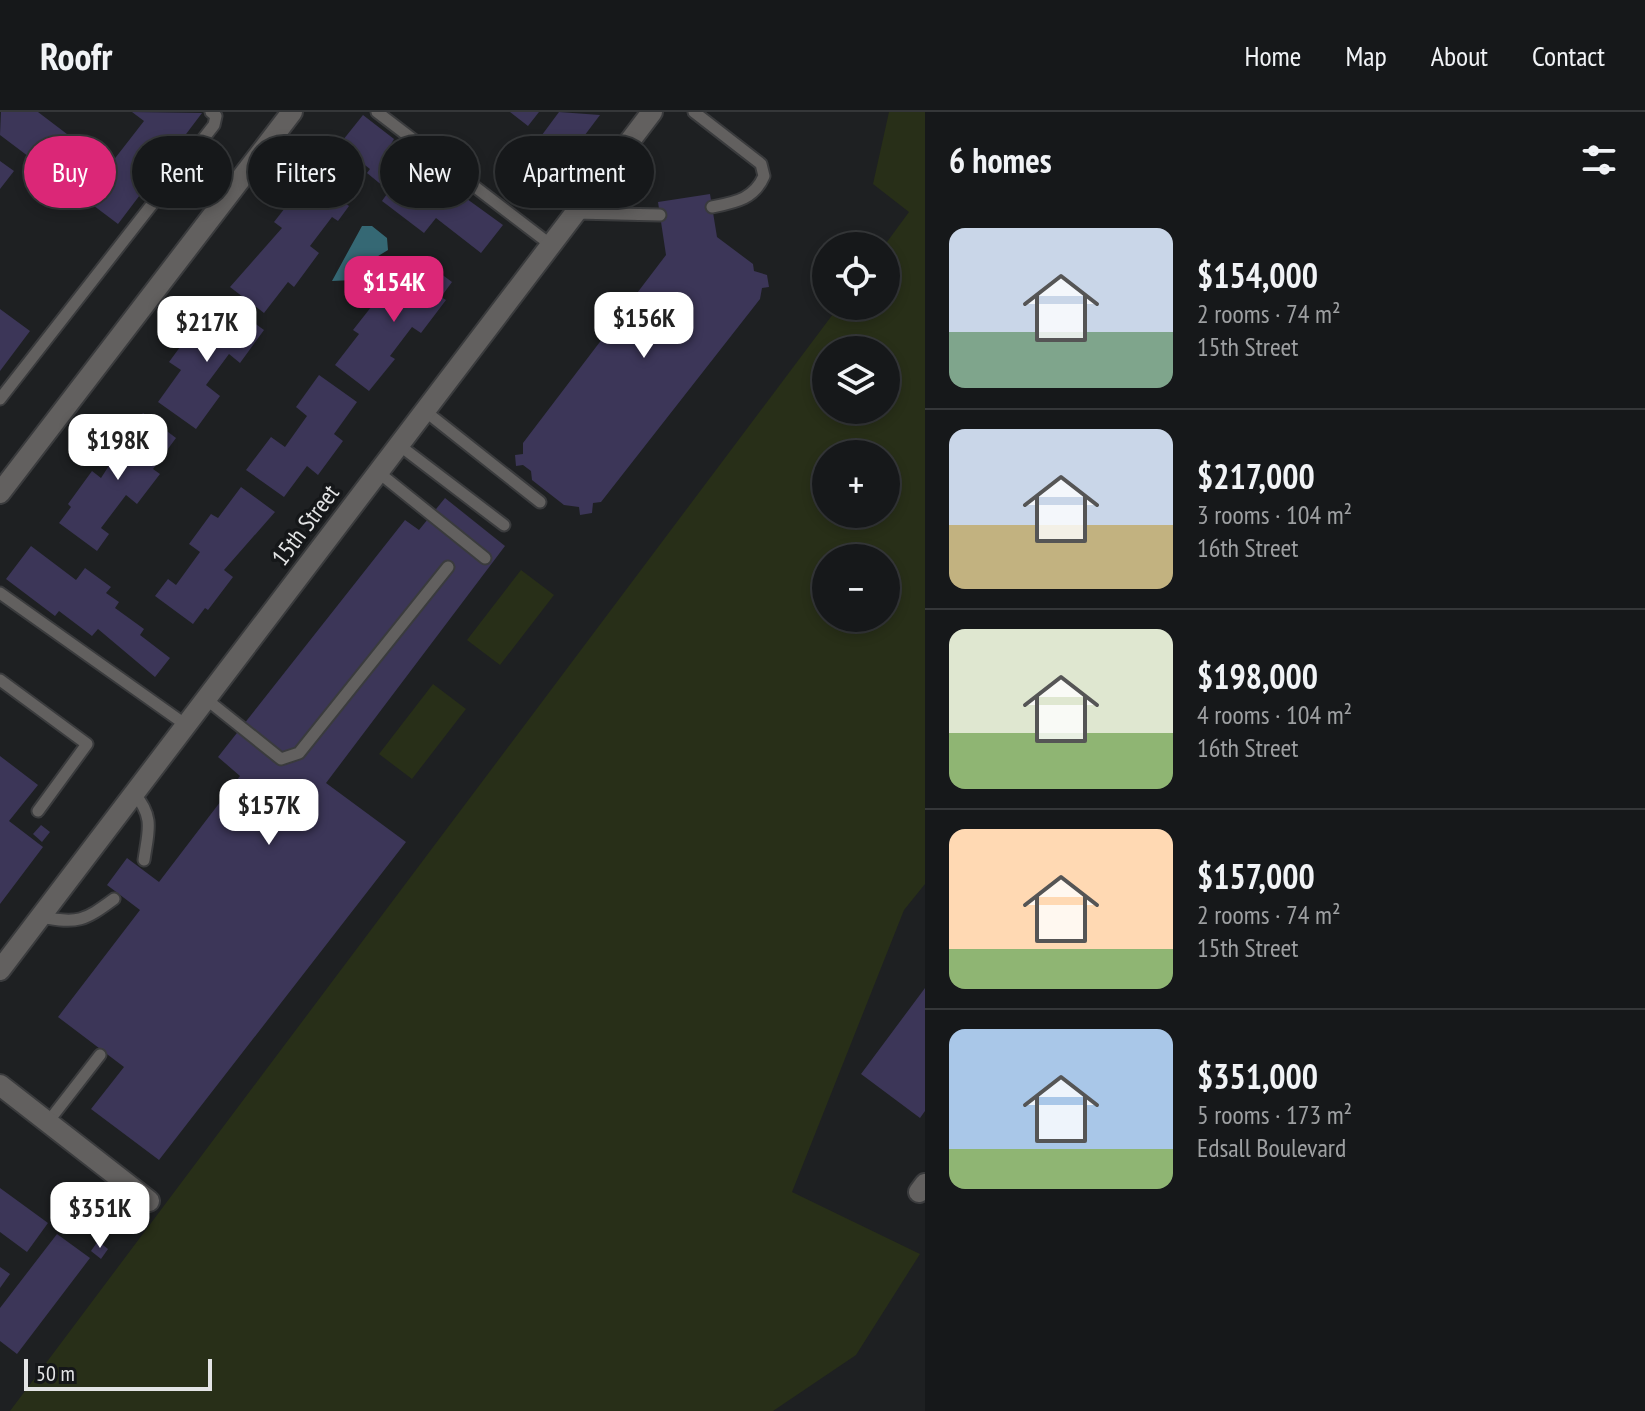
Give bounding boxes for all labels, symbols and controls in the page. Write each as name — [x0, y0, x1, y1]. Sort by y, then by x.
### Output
text: Roofr — [40, 31, 112, 80]
text: Home — [1245, 37, 1301, 74]
text: Map — [1345, 37, 1387, 74]
text: About — [1431, 37, 1488, 74]
text: Contact — [1532, 37, 1605, 74]
chip: Buy — [24, 136, 116, 208]
chip: Rent — [132, 136, 232, 208]
chip: Filters — [248, 136, 364, 208]
chip: New — [380, 136, 479, 208]
chip: Apartment — [495, 136, 654, 208]
text: 6 homes — [949, 138, 1052, 182]
icon: filters — [1577, 138, 1621, 182]
map controls — [812, 232, 900, 632]
button: locate — [812, 232, 900, 320]
text: $154,000 — [1197, 253, 1318, 297]
pin: $154K — [338, 256, 450, 324]
icon: home — [1013, 260, 1109, 356]
text: $154K — [362, 265, 426, 298]
pin: $156K — [588, 292, 700, 360]
pin: $217K — [151, 296, 263, 364]
text: 2 rooms · 74 m² — [1197, 297, 1341, 330]
text: $156K — [612, 301, 676, 334]
text: $217K — [175, 305, 239, 338]
text: 15th Street — [1197, 330, 1298, 363]
button: layers — [812, 336, 900, 424]
pin: $198K — [62, 414, 174, 482]
text: $198K — [86, 423, 150, 456]
button: + — [812, 440, 900, 528]
text: $217,000 — [1197, 454, 1315, 498]
icon: home — [1013, 461, 1109, 557]
street label: 15th Street — [264, 478, 346, 572]
text: 3 rooms · 104 m² — [1197, 498, 1352, 531]
text: 16th Street — [1197, 531, 1298, 564]
button: − — [812, 544, 900, 632]
text: $198,000 — [1197, 654, 1318, 698]
icon: home — [1013, 661, 1109, 757]
text: 4 rooms · 104 m² — [1197, 698, 1352, 731]
text: 16th Street — [1197, 731, 1298, 764]
pin: $157K — [213, 779, 325, 847]
text: $157K — [237, 788, 301, 821]
text: $157,000 — [1197, 854, 1315, 898]
icon: home — [1013, 861, 1109, 957]
text: 2 rooms · 74 m² — [1197, 898, 1341, 931]
text: 15th Street — [1197, 931, 1298, 964]
text: $351,000 — [1197, 1054, 1318, 1098]
icon: home — [1013, 1061, 1109, 1157]
text: 5 rooms · 173 m² — [1197, 1098, 1352, 1131]
text: Edsall Boulevard — [1197, 1131, 1346, 1164]
pin: $351K — [44, 1182, 156, 1250]
text: $351K — [68, 1191, 132, 1224]
scale bar — [24, 1355, 212, 1391]
text: 50 m — [36, 1359, 75, 1387]

